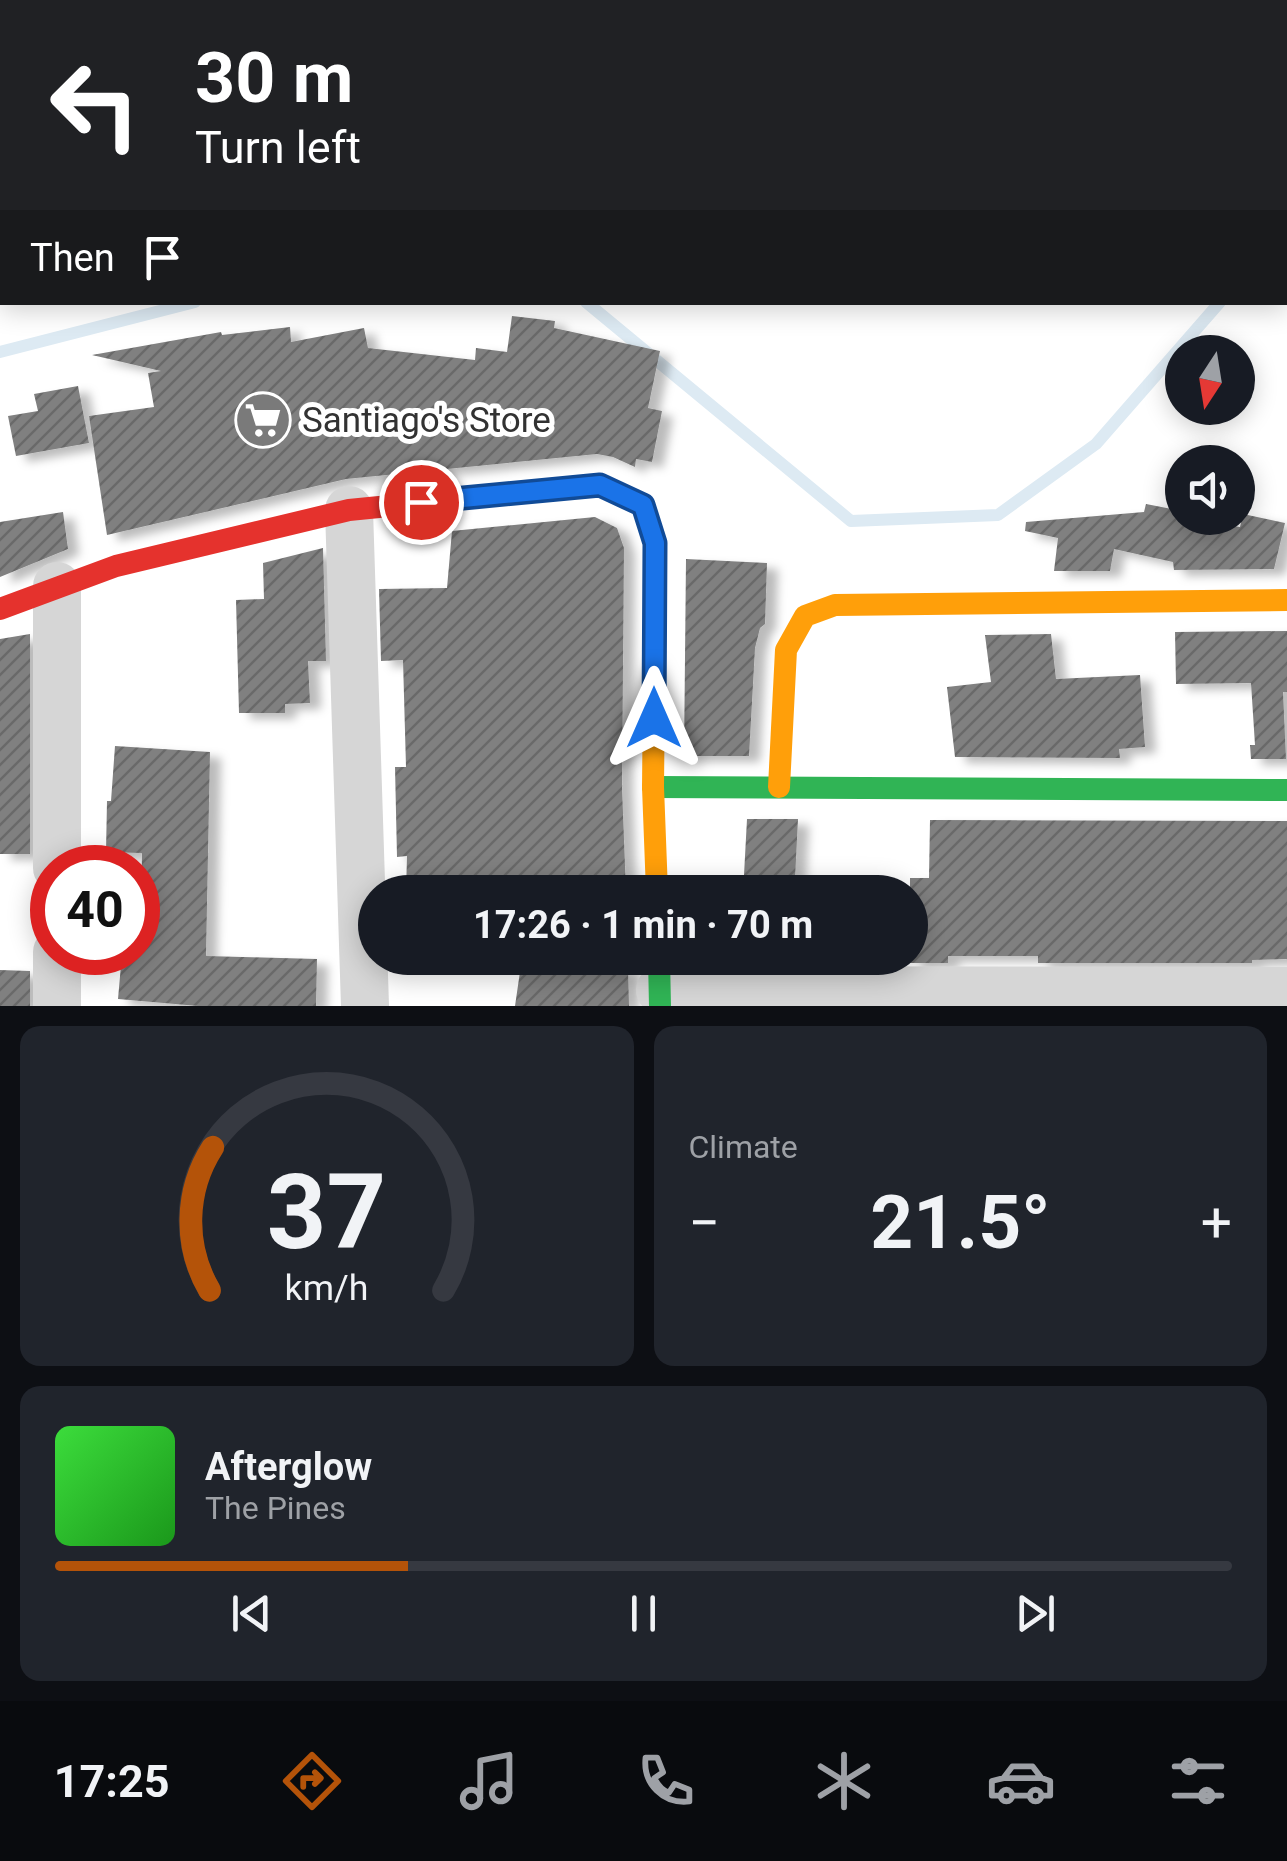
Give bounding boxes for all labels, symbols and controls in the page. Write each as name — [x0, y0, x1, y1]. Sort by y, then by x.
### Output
text: 30 m — [195, 37, 353, 119]
icon: left — [30, 40, 160, 170]
text: Turn left — [195, 121, 361, 174]
icon: arrive — [135, 230, 190, 285]
text: Then — [30, 236, 115, 280]
north arrow — [1165, 335, 1255, 425]
map controls — [1165, 335, 1255, 535]
supermarket icon: Santiago's Store — [233, 390, 293, 450]
place label: Santiago's Store — [302, 400, 551, 441]
button: sound — [1165, 445, 1255, 535]
pin — [379, 460, 464, 545]
icon: arrive — [394, 475, 449, 530]
position arrow — [602, 666, 706, 770]
speed limit sign: 40 — [30, 845, 160, 975]
text: 17:26 · 1 min · 70 m — [473, 903, 813, 947]
text: Climate — [689, 1128, 798, 1166]
text: 37 — [267, 1152, 386, 1273]
text: 21.5° — [870, 1178, 1050, 1266]
text: − — [689, 1191, 720, 1255]
text: + — [1201, 1191, 1232, 1255]
text: km/h — [285, 1267, 369, 1309]
text: Afterglow — [205, 1445, 372, 1489]
text: The Pines — [205, 1489, 346, 1527]
icon: previous — [224, 1586, 279, 1641]
icon: pause — [616, 1586, 671, 1641]
icon: next — [1008, 1586, 1063, 1641]
icon: directions — [277, 1746, 347, 1816]
icon: music — [454, 1746, 524, 1816]
icon: phone — [631, 1746, 701, 1816]
icon: climate — [809, 1746, 879, 1816]
icon: car — [986, 1746, 1056, 1816]
icon: filters — [1163, 1746, 1233, 1816]
text: 17:25 — [54, 1755, 170, 1808]

